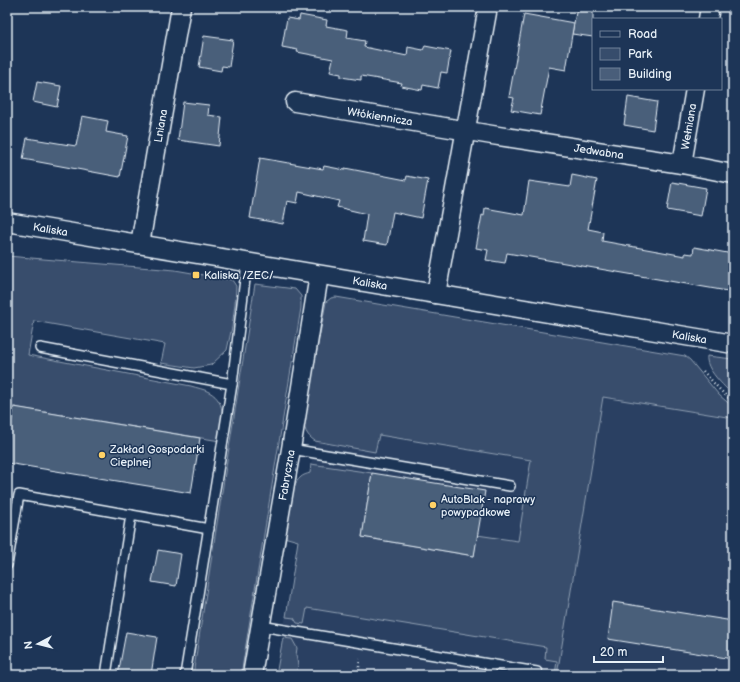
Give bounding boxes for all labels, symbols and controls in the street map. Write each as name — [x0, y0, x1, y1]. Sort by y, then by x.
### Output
legend — [592, 18, 722, 90]
text: Road — [628, 27, 657, 42]
text: Park — [628, 47, 652, 62]
text: Building — [628, 67, 672, 82]
street label: Wełniana — [679, 102, 699, 151]
street label: Włókiennicza — [346, 105, 414, 129]
street label: Lniana — [152, 108, 170, 144]
street label: Jedwabna — [573, 142, 625, 162]
street label: Kaliska — [32, 220, 69, 239]
place label: Kaliska /ZEC/ — [204, 269, 274, 282]
marker: Kaliska /ZEC/ — [191, 270, 201, 280]
street label: Kaliska — [351, 274, 388, 293]
street label: Kaliska — [671, 328, 708, 346]
place label: Zakład Gospodarki Cieplnej — [109, 443, 204, 469]
street label: Fabryczna — [276, 449, 298, 502]
marker: Zakład Gospodarki Cieplnej — [97, 450, 107, 460]
place label: AutoBlak - naprawy powypadkowe — [441, 493, 535, 519]
marker: AutoBlak - naprawy powypadkowe — [428, 500, 438, 510]
north arrow — [18, 624, 58, 664]
scale bar — [594, 638, 663, 664]
text: N — [22, 640, 36, 650]
text: 20 m — [600, 645, 627, 660]

